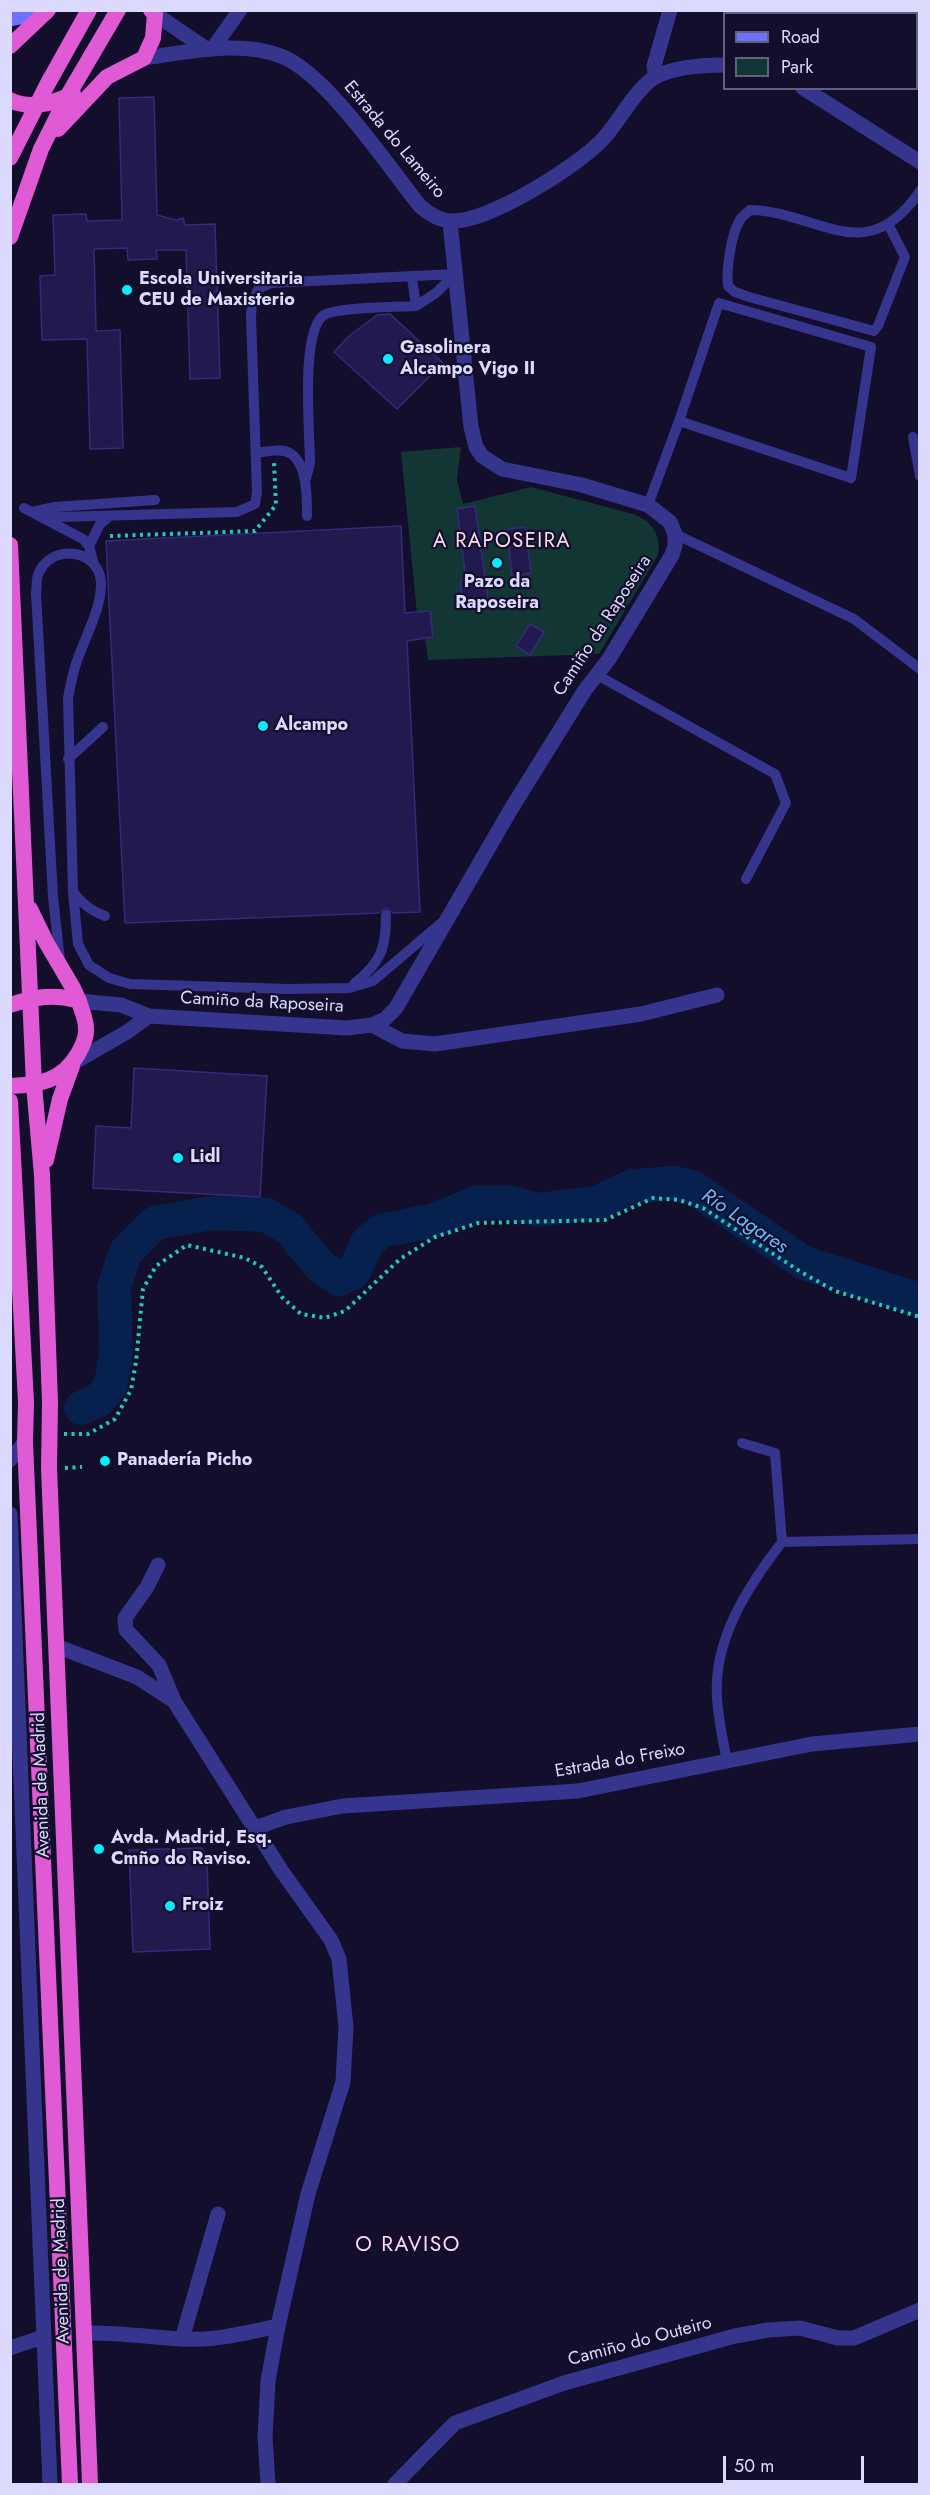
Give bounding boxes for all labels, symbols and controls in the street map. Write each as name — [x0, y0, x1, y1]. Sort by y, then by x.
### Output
legend — [723, 12, 918, 90]
text: Road — [781, 24, 820, 50]
text: Park — [781, 54, 813, 80]
street label: Estrada do Lameiro — [339, 77, 449, 203]
place label: Escola Universitaria CEU de Maxisterio — [139, 269, 303, 312]
marker: Escola Universitaria CEU de Maxisterio — [120, 283, 134, 297]
place label: Gasolinera Alcampo Vigo II — [400, 338, 535, 380]
marker: Gasolinera Alcampo Vigo II — [381, 352, 395, 366]
district label: A RAPOSEIRA — [433, 530, 571, 554]
street label: Camiño da Raposeira — [549, 552, 657, 700]
marker: Pazo da Raposeira — [490, 556, 504, 570]
place label: Pazo da Raposeira — [455, 572, 539, 614]
place label: Alcampo — [275, 715, 348, 737]
marker: Alcampo — [256, 719, 270, 733]
street label: Camiño da Raposeira — [180, 988, 344, 1018]
place label: Lidl — [190, 1147, 220, 1169]
marker: Lidl — [171, 1151, 185, 1165]
water label: Río Lagares — [696, 1184, 792, 1260]
place label: Panadería Picho — [117, 1450, 252, 1472]
marker: Panadería Picho — [98, 1454, 112, 1468]
street label: Avenida de Madrid — [29, 1712, 55, 1858]
street label: Estrada do Freixo — [553, 1739, 687, 1783]
place label: Avda. Madrid, Esq. Cmño do Raviso. — [111, 1828, 272, 1870]
marker: Avda. Madrid, Esq. Cmño do Raviso. — [92, 1842, 106, 1856]
place label: Froiz — [182, 1895, 224, 1917]
marker: Froiz — [163, 1899, 177, 1913]
street label: Avenida de Madrid — [49, 2198, 75, 2344]
district label: O RAVISO — [355, 2233, 461, 2259]
street label: Camiño do Outeiro — [566, 2312, 714, 2372]
scale bar — [726, 2444, 867, 2482]
text: 50 m — [734, 2453, 774, 2479]

